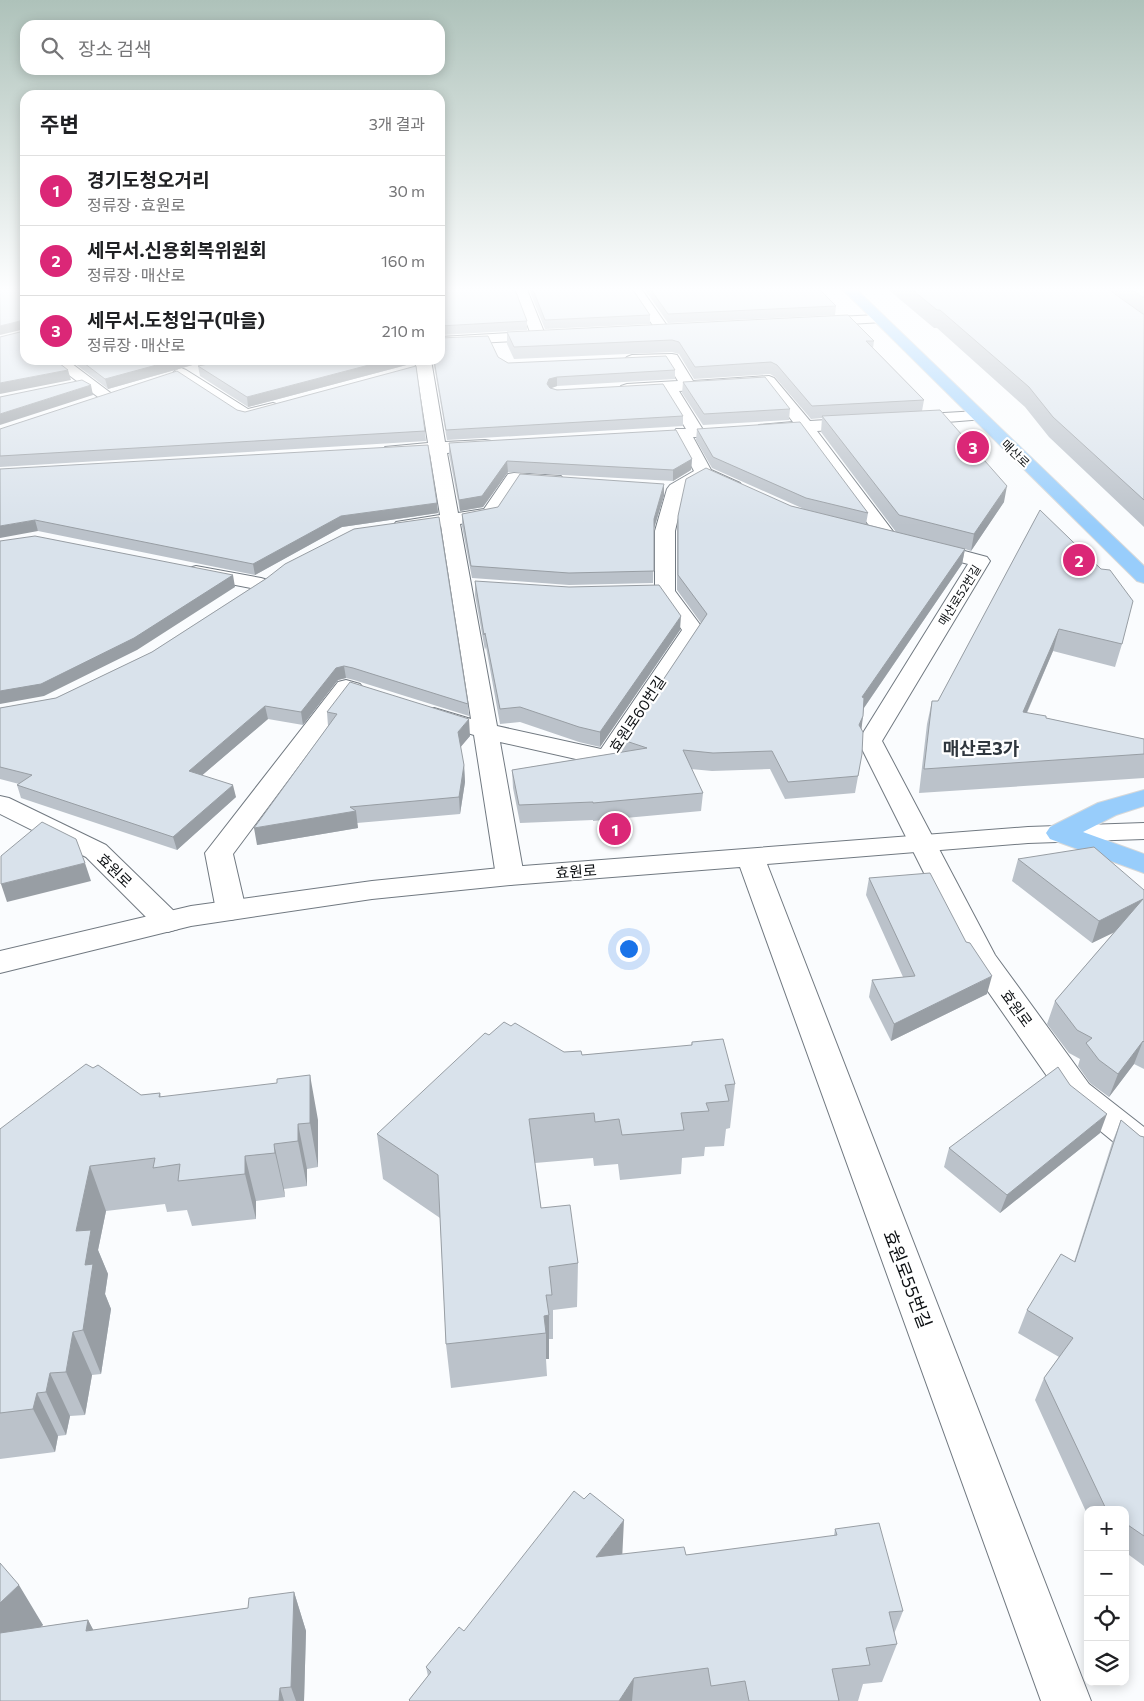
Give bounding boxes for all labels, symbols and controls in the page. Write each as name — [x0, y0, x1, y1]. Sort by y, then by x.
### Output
search box — [20, 20, 445, 75]
icon: search — [38, 34, 66, 62]
text: 장소 검색 — [78, 37, 152, 60]
text: 주변 — [40, 111, 79, 136]
text: 3개 결과 — [369, 114, 425, 133]
text: 경기도청오거리 — [87, 168, 209, 191]
text: 1 — [52, 181, 60, 200]
text: 30 m — [388, 181, 425, 200]
text: 정류장 · 효원로 — [87, 195, 185, 214]
text: 세무서.신용회복위원회 — [87, 238, 267, 261]
text: 2 — [51, 251, 61, 270]
text: 160 m — [381, 251, 425, 270]
text: 정류장 · 매산로 — [87, 265, 185, 284]
text: 세무서.도청입구(마을) — [87, 308, 265, 331]
text: 3 — [51, 321, 61, 340]
text: 210 m — [382, 321, 425, 340]
text: 정류장 · 매산로 — [87, 335, 185, 354]
pin: 3 — [957, 428, 989, 466]
street label: 매산로 — [999, 436, 1033, 470]
pin: 2 — [1063, 541, 1095, 579]
street label: 매산로52번길 — [935, 562, 983, 628]
street label: 효원로60번길 — [605, 673, 669, 755]
district label: 매산로3가 — [943, 737, 1020, 759]
pin: 1 — [599, 810, 631, 848]
street label: 효원로 — [94, 849, 136, 891]
street label: 효원로 — [555, 861, 597, 881]
your location — [616, 936, 642, 962]
street label: 효원로 — [998, 986, 1036, 1030]
street label: 효원로55번길 — [879, 1227, 937, 1331]
map controls — [1084, 1506, 1129, 1686]
button: + — [1084, 1506, 1129, 1551]
button: − — [1084, 1551, 1129, 1596]
button: locate — [1084, 1596, 1129, 1641]
button: layers — [1084, 1641, 1129, 1686]

